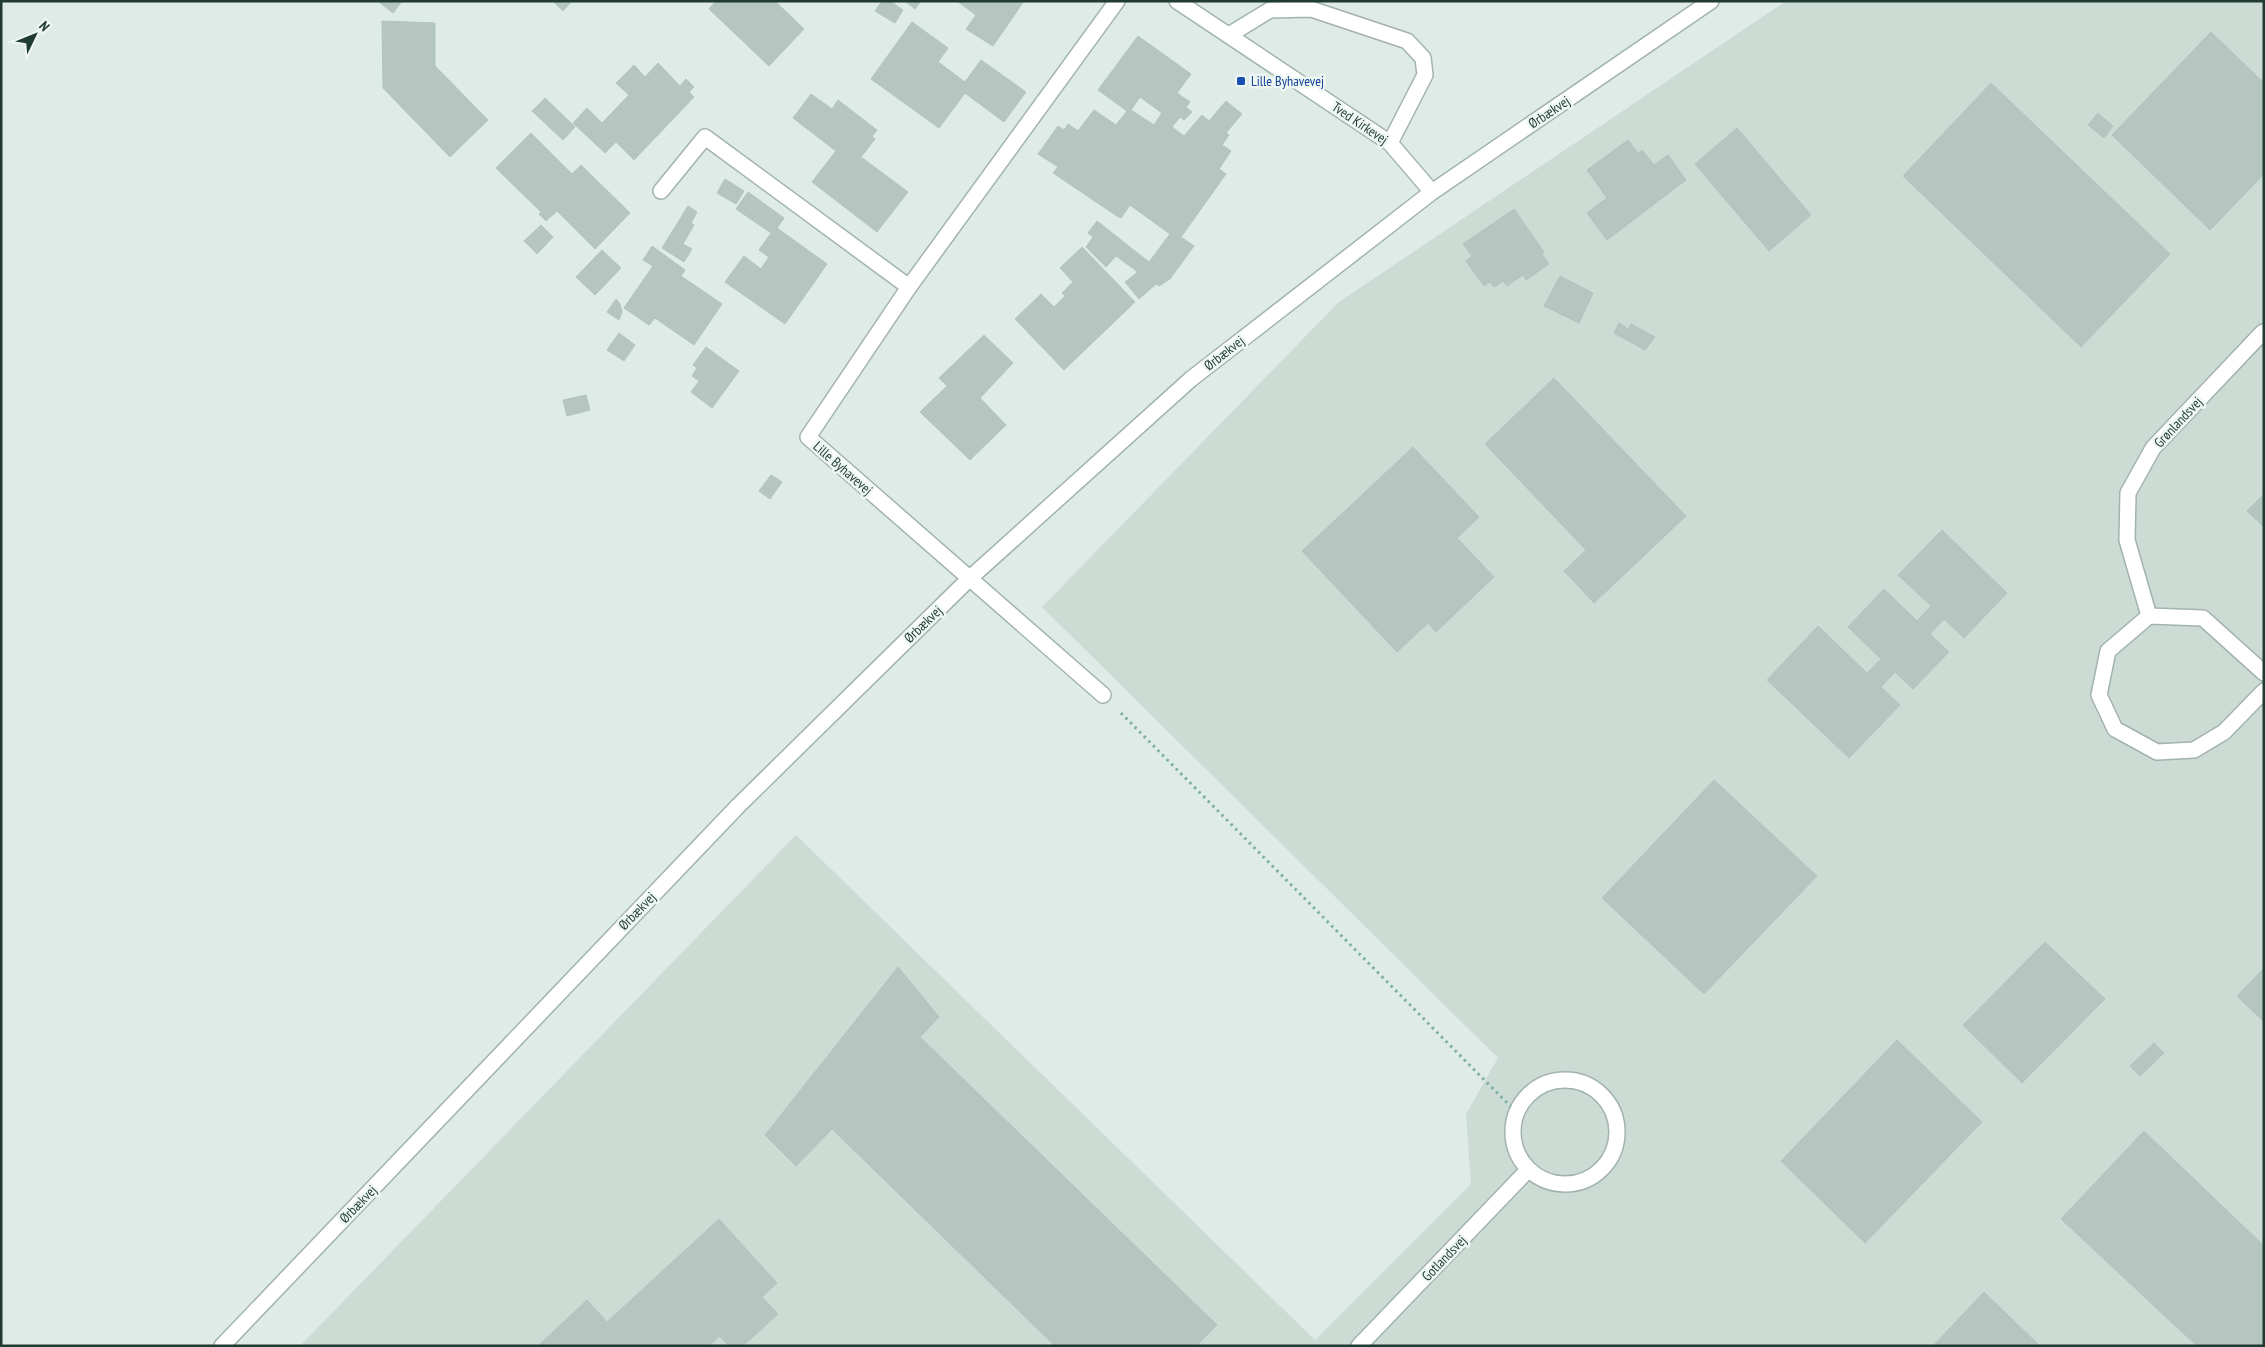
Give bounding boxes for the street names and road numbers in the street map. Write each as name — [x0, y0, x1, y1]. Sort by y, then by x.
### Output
street label: Ørbækvej — [1525, 92, 1573, 132]
street label: Tved Kirkevej — [1328, 98, 1392, 148]
street label: Ørbækvej — [1200, 332, 1248, 374]
street label: Grønlandsvej — [2150, 393, 2206, 451]
street label: Lille Byhavevej — [810, 437, 876, 499]
street label: Ørbækvej — [900, 601, 946, 647]
street label: Ørbækvej — [614, 888, 660, 934]
street label: Ørbækvej — [335, 1181, 381, 1227]
street label: Gotlandsvej — [1418, 1231, 1470, 1285]

